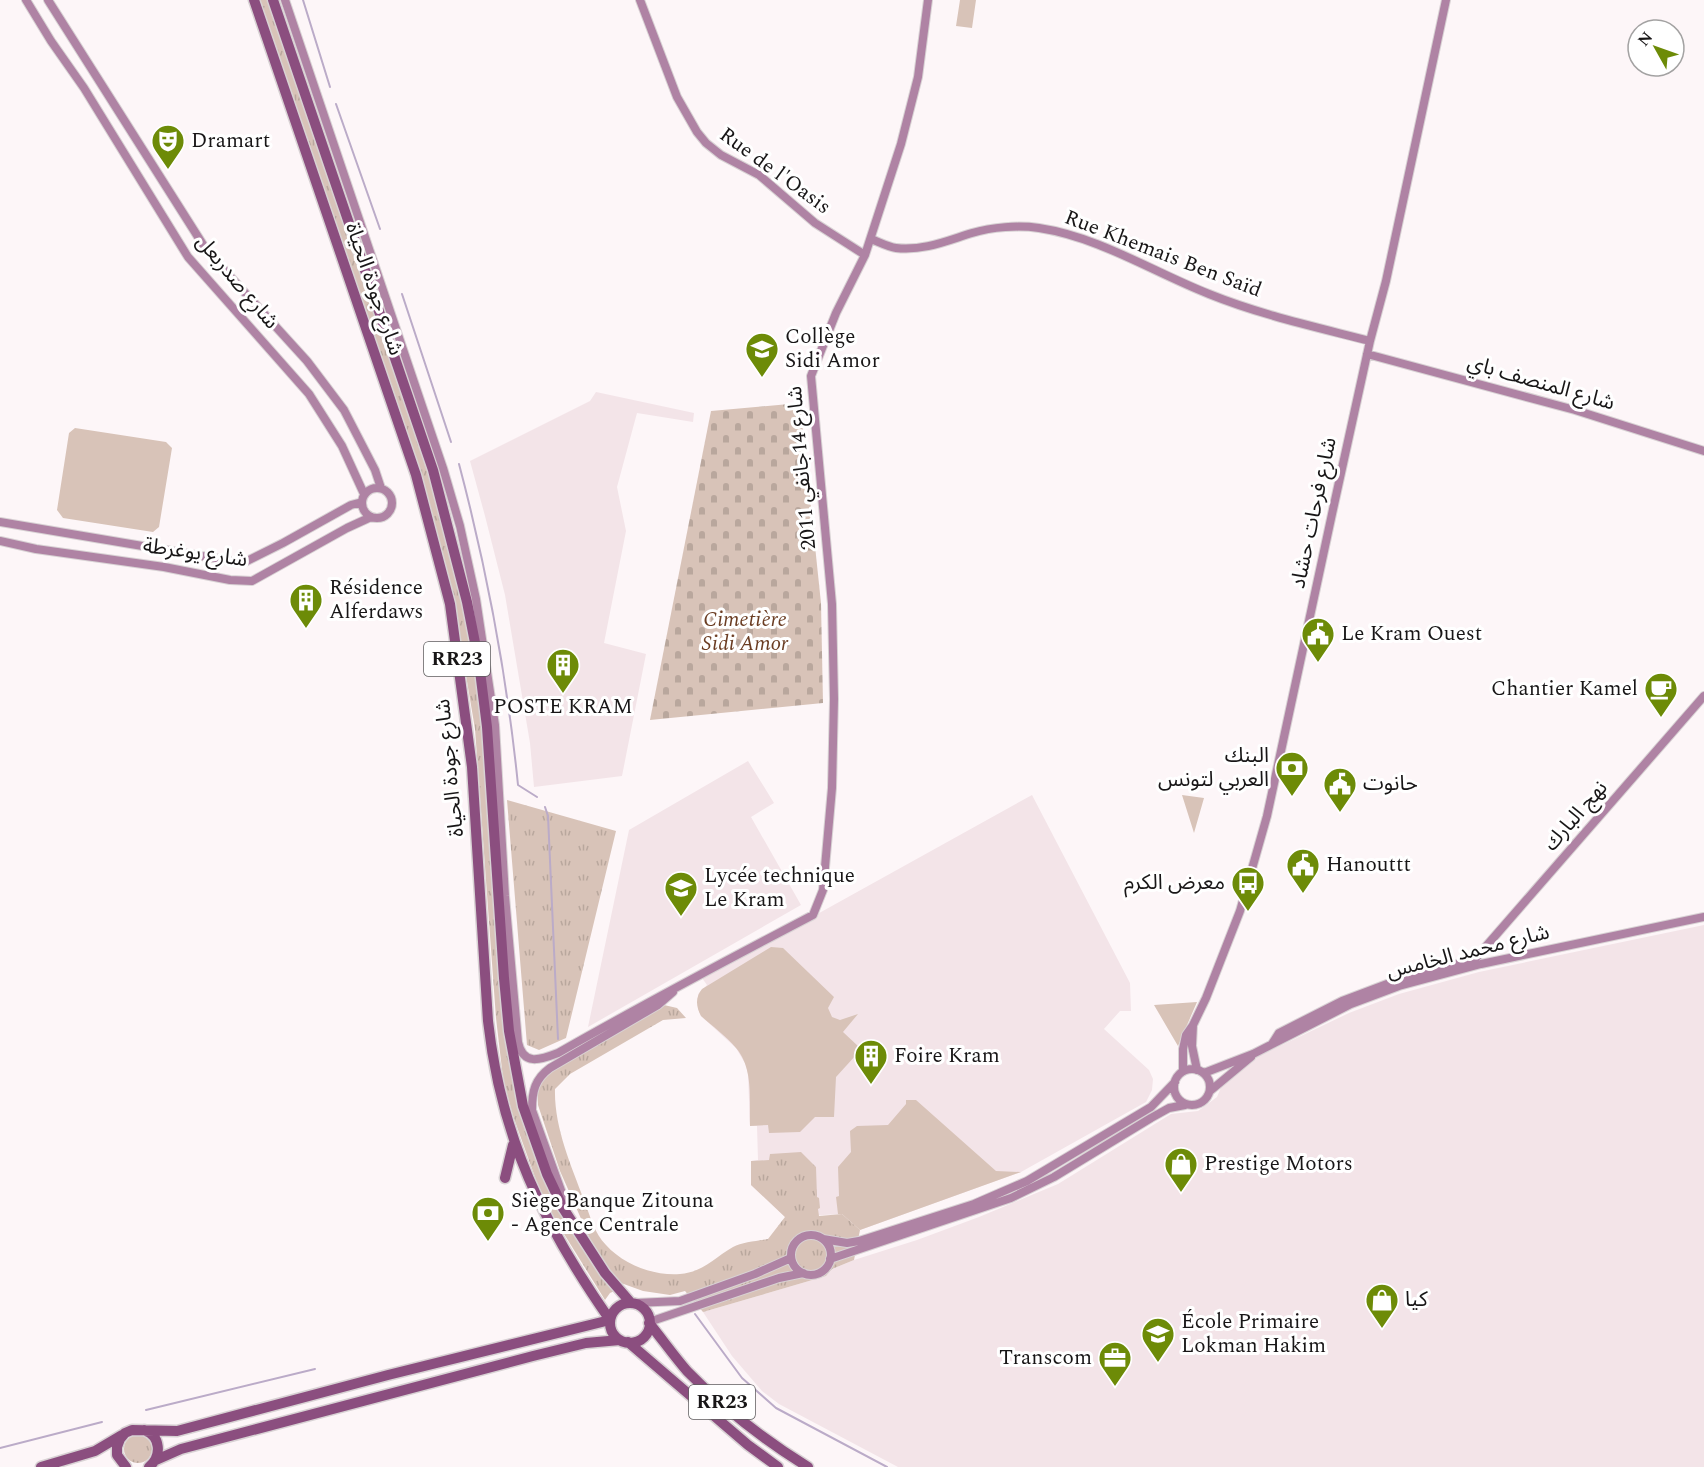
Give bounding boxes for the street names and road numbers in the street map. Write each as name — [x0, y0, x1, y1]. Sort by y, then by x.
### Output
street label: Rue de l'Oasis — [712, 119, 838, 223]
street label: Rue Khemais Ben Saïd — [1060, 202, 1266, 306]
street label: شارع جودة الحياة — [336, 218, 412, 360]
street label: شارع صدربعل — [188, 228, 286, 336]
street label: شارع المنصف باي — [1464, 347, 1618, 419]
street label: شارع 14جانفي 2011 — [779, 385, 825, 551]
street label: شارع فرحات حشاد — [1282, 434, 1346, 592]
street label: شارع يوغرطة — [141, 530, 249, 576]
road number: RR23 — [424, 642, 490, 676]
street label: شارع جودة الحياة — [427, 697, 473, 839]
street label: نهج البارك — [1536, 774, 1616, 858]
street label: شارع محمد الخامس — [1383, 916, 1553, 988]
road number: RR23 — [689, 1385, 755, 1419]

